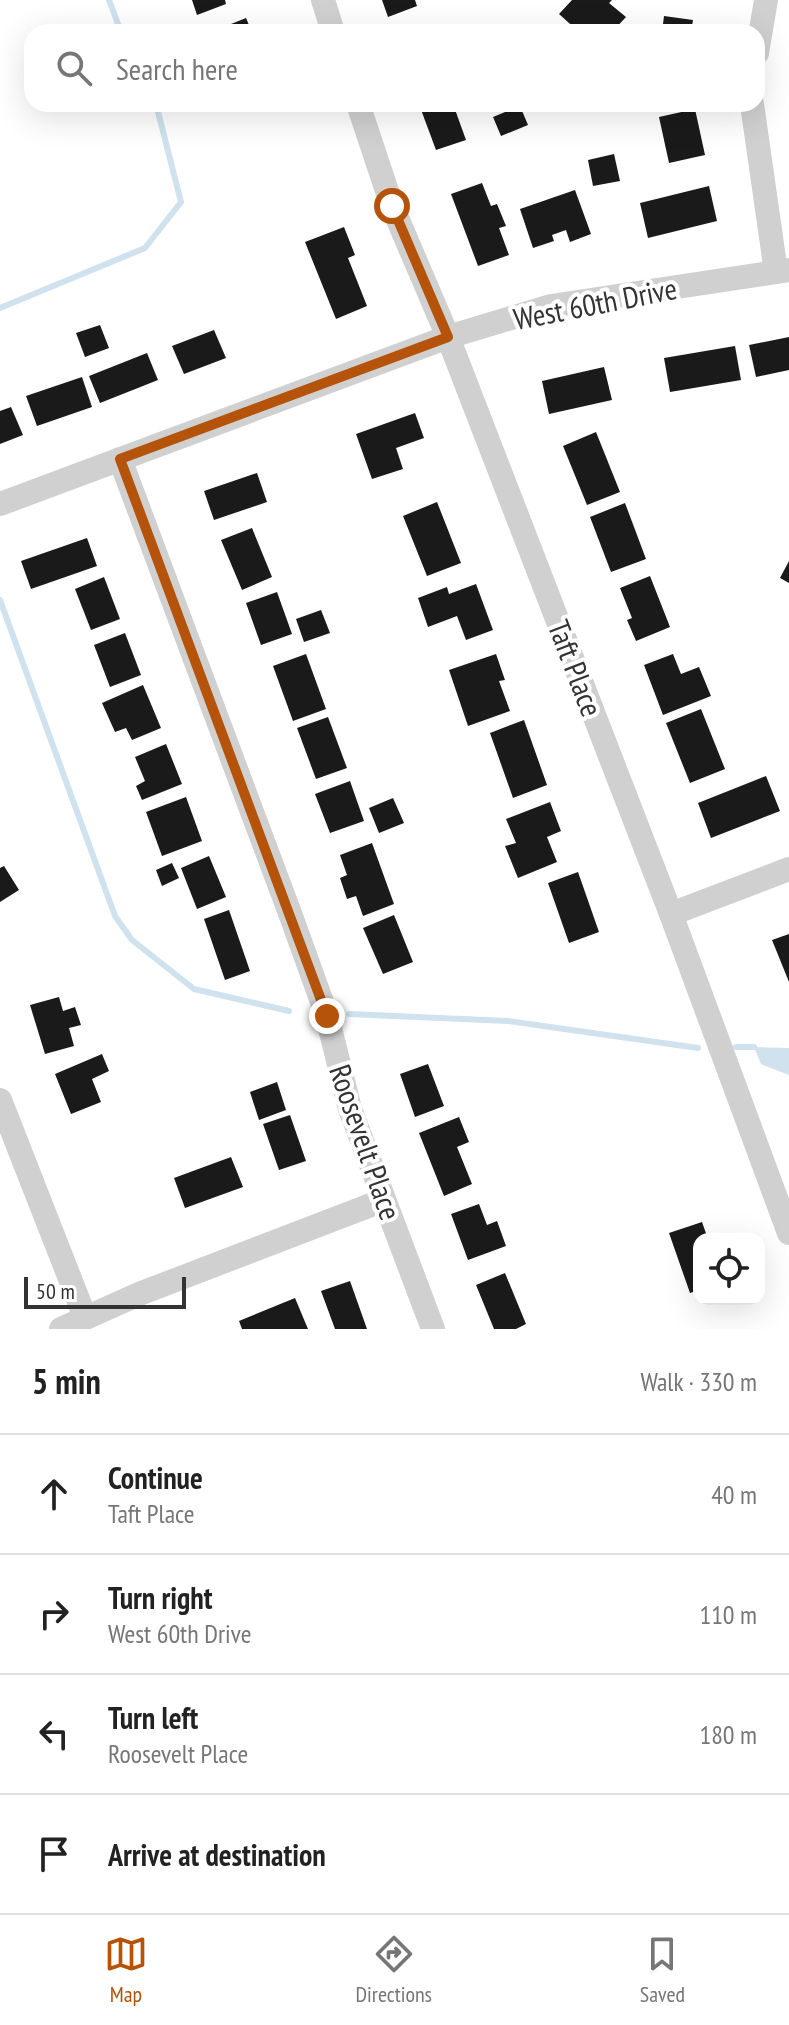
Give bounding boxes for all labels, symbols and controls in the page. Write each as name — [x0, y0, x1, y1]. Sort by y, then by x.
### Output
search box — [24, 24, 765, 112]
icon: search — [52, 46, 96, 90]
text: Search here — [116, 49, 238, 88]
route start — [374, 188, 410, 224]
street label: West 60th Drive — [510, 268, 680, 338]
street label: Taft Place — [540, 614, 612, 722]
route end — [309, 998, 345, 1034]
street label: Roosevelt Place — [321, 1059, 411, 1225]
map controls — [693, 1233, 765, 1305]
button: locate — [693, 1233, 765, 1305]
scale bar — [24, 1273, 186, 1309]
text: 50 m — [36, 1277, 75, 1305]
text: 5 min — [32, 1359, 101, 1403]
text: Walk · 330 m — [640, 1365, 757, 1398]
text: Continue — [108, 1458, 203, 1497]
icon: ahead — [32, 1472, 76, 1516]
text: 40 m — [711, 1478, 757, 1511]
text: Taft Place — [108, 1497, 195, 1530]
text: Turn right — [108, 1578, 212, 1617]
icon: right — [32, 1592, 76, 1636]
text: 110 m — [699, 1598, 757, 1631]
text: West 60th Drive — [108, 1617, 251, 1650]
text: Turn left — [108, 1698, 198, 1737]
icon: left — [32, 1712, 76, 1756]
text: 180 m — [699, 1718, 757, 1751]
text: Roosevelt Place — [108, 1737, 248, 1770]
icon: arrive — [32, 1832, 76, 1876]
text: Arrive at destination — [108, 1835, 326, 1874]
tab: Map — [104, 1932, 148, 2008]
tab: Directions — [356, 1932, 432, 2008]
tab: Saved — [640, 1932, 685, 2008]

